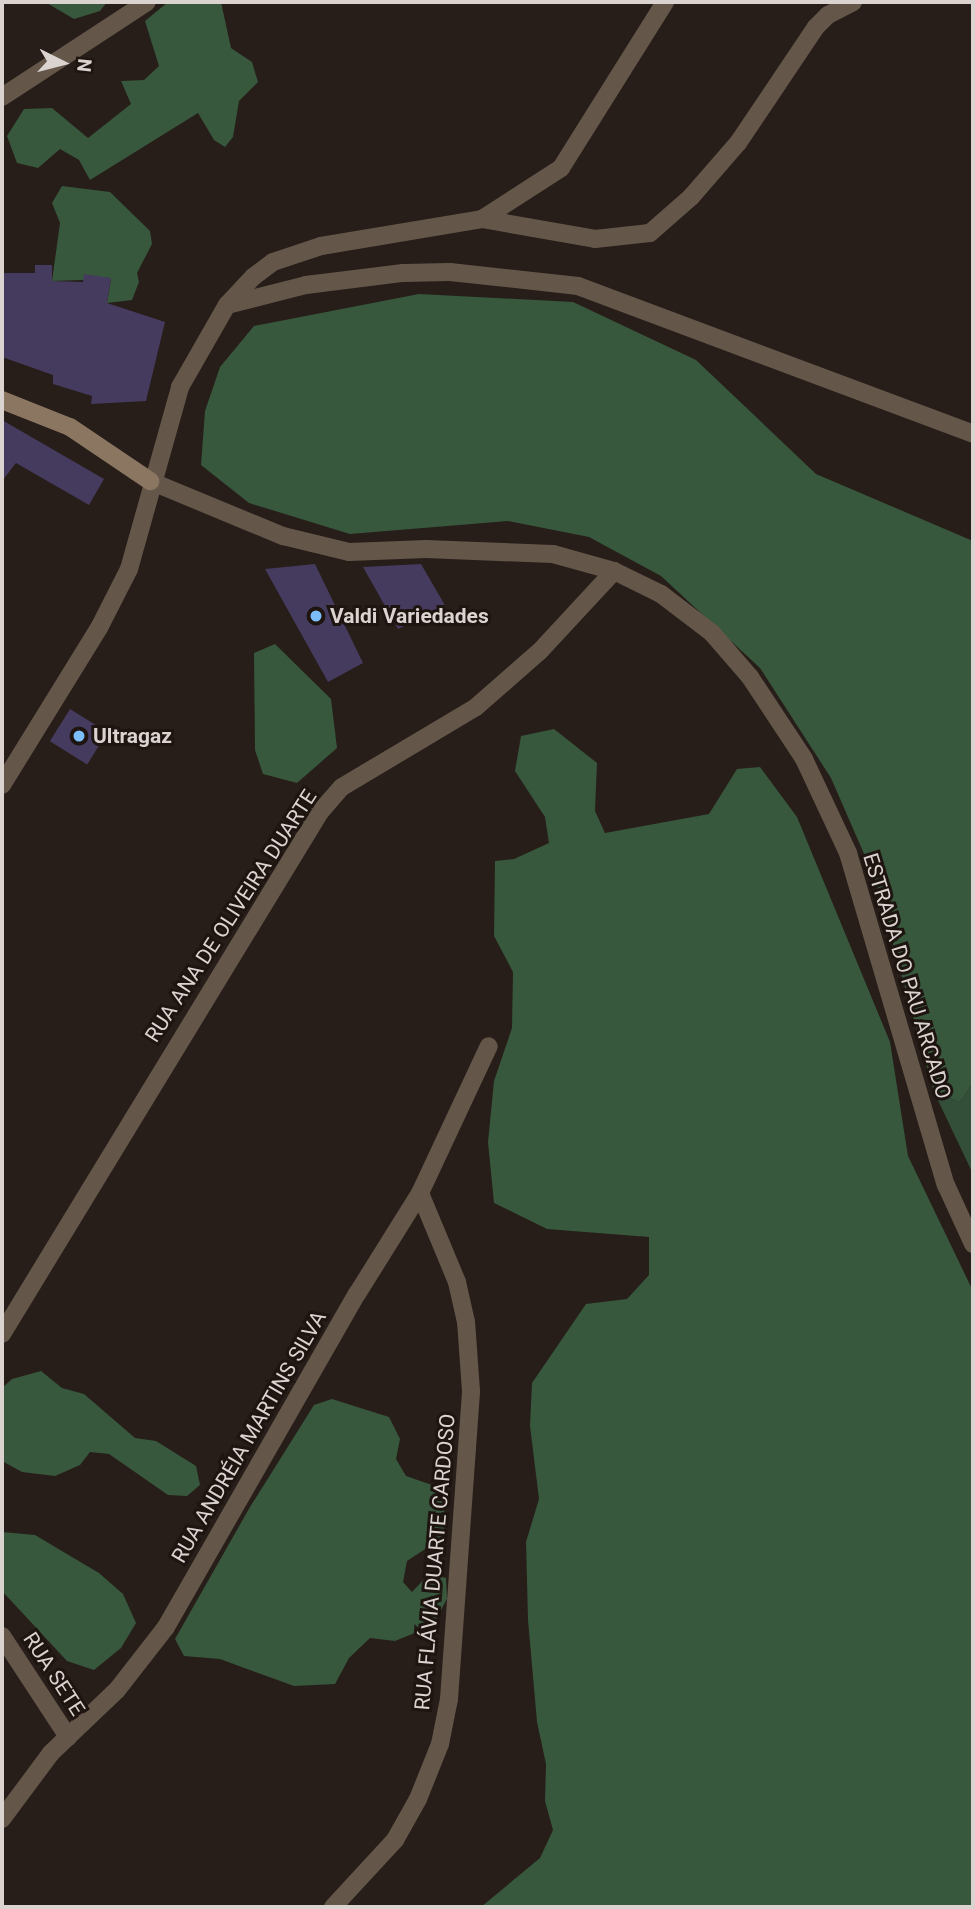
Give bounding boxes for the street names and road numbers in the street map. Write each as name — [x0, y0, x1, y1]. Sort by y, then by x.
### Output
street label: RUA ANA DE OLIVEIRA DUARTE — [140, 785, 322, 1047]
street label: ESTRADA DO PAU ARCADO — [858, 850, 956, 1102]
street label: RUA ANDRÉIA MARTINS SILVA — [166, 1307, 332, 1567]
street label: RUA FLÁVIA DUARTE CARDOSO — [409, 1413, 461, 1711]
street label: RUA SETE — [18, 1628, 90, 1720]

